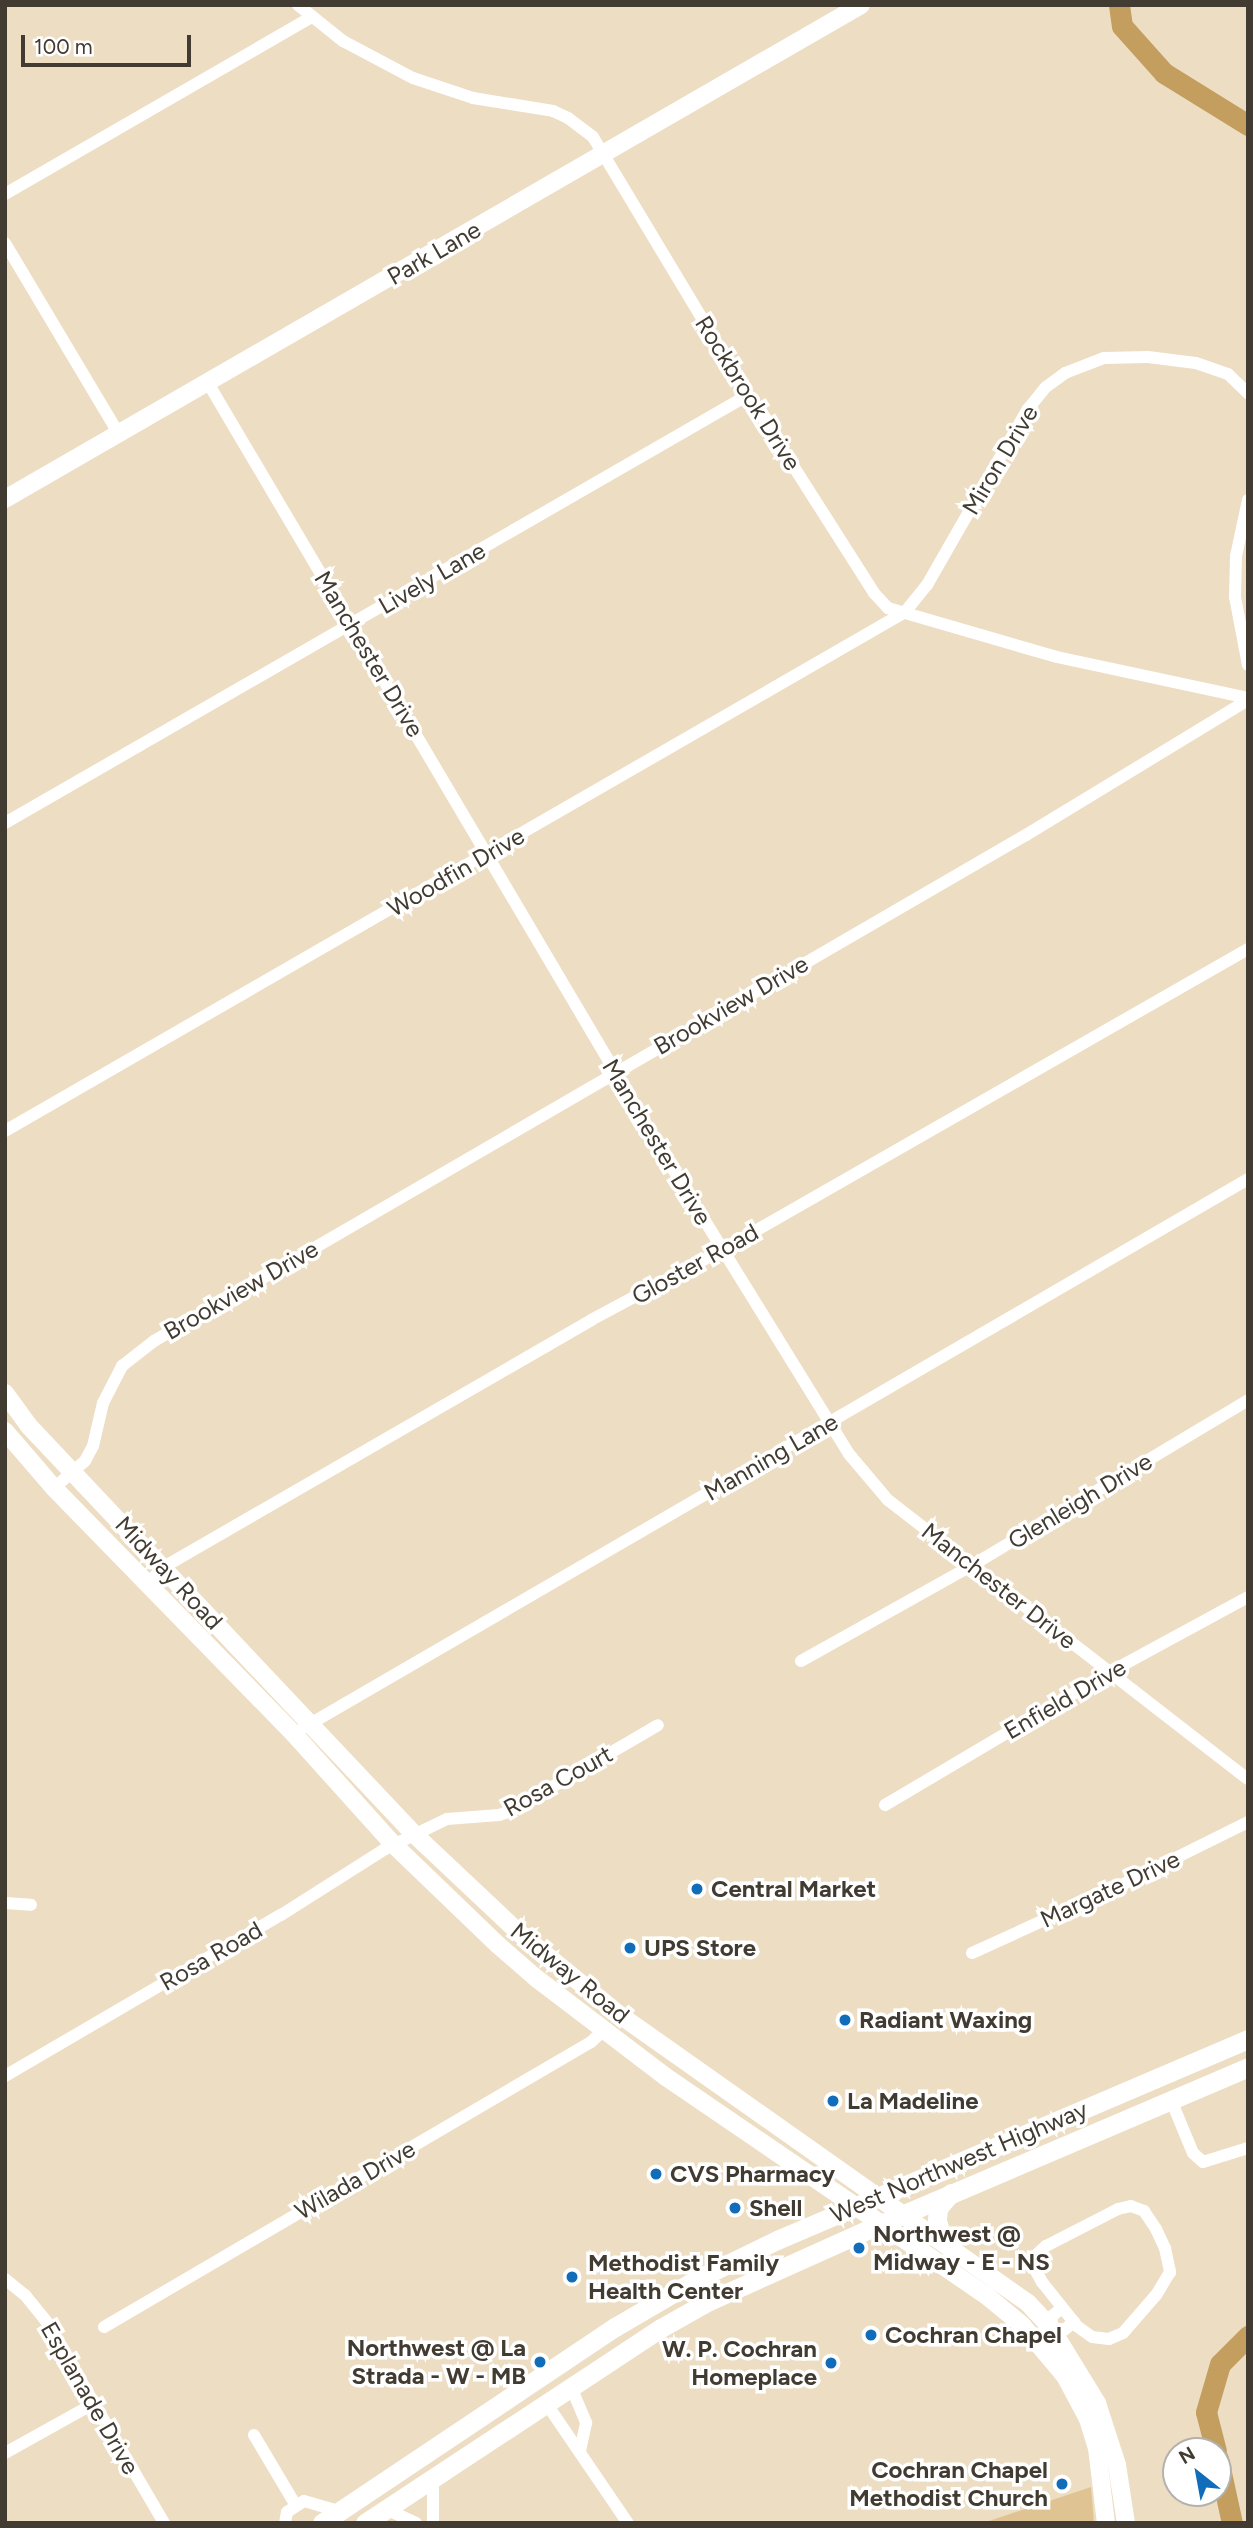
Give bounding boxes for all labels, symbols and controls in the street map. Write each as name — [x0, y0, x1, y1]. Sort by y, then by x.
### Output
scale bar — [24, 21, 194, 65]
text: 100 m — [34, 34, 93, 59]
street label: Park Lane — [382, 215, 486, 291]
street label: Rockbrook Drive — [689, 310, 807, 476]
street label: Miron Drive — [956, 400, 1044, 520]
street label: Lively Lane — [374, 536, 490, 620]
street label: Manchester Drive — [308, 566, 430, 742]
street label: Woodfin Drive — [382, 821, 530, 923]
street label: Brookview Drive — [649, 949, 813, 1061]
street label: Manchester Drive — [596, 1054, 718, 1230]
street label: Gloster Road — [627, 1217, 763, 1311]
street label: Brookview Drive — [159, 1234, 323, 1346]
street label: Manning Lane — [699, 1407, 843, 1507]
street label: Glenleigh Drive — [1003, 1447, 1157, 1555]
street label: Midway Road — [109, 1510, 229, 1636]
street label: Manchester Drive — [916, 1517, 1082, 1655]
street label: Enfield Drive — [999, 1653, 1131, 1745]
street label: Rosa Court — [498, 1739, 618, 1823]
street label: Margate Drive — [1036, 1844, 1184, 1934]
place label: Central Market — [711, 1875, 876, 1903]
marker: Central Market — [689, 1881, 705, 1897]
street label: Rosa Road — [155, 1915, 267, 1997]
street label: Midway Road — [505, 1916, 635, 2030]
place label: UPS Store — [644, 1934, 756, 1962]
marker: UPS Store — [622, 1940, 638, 1956]
place label: Radiant Waxing — [859, 2006, 1032, 2034]
marker: Radiant Waxing — [837, 2012, 853, 2028]
place label: La Madeline — [847, 2087, 978, 2115]
marker: La Madeline — [825, 2093, 841, 2109]
street label: West Northwest Highway — [826, 2095, 1092, 2229]
street label: Wilada Drive — [290, 2134, 420, 2226]
place label: CVS Pharmacy — [670, 2160, 835, 2188]
marker: CVS Pharmacy — [648, 2166, 664, 2182]
place label: Shell — [749, 2194, 802, 2222]
marker: Shell — [727, 2200, 743, 2216]
place label: Northwest @ Midway - E - NS — [873, 2220, 1050, 2276]
marker: Northwest @ Midway - E - NS — [851, 2240, 867, 2256]
place label: Methodist Family Health Center — [588, 2249, 779, 2305]
marker: Methodist Family Health Center — [562, 2267, 582, 2287]
street label: Esplanade Drive — [35, 2317, 145, 2479]
place label: Cochran Chapel — [885, 2321, 1062, 2349]
marker: Cochran Chapel — [863, 2327, 879, 2343]
place label: Northwest @ La Strada - W - MB — [347, 2334, 526, 2390]
place label: W. P. Cochran Homeplace — [662, 2335, 817, 2391]
marker: Northwest @ La Strada - W - MB — [532, 2354, 548, 2370]
marker: W. P. Cochran Homeplace — [823, 2355, 839, 2371]
north arrow — [1162, 2437, 1232, 2507]
text: N — [1175, 2442, 1199, 2469]
place label: Cochran Chapel Methodist Church — [849, 2456, 1048, 2512]
marker: Cochran Chapel Methodist Church — [1054, 2476, 1070, 2492]

